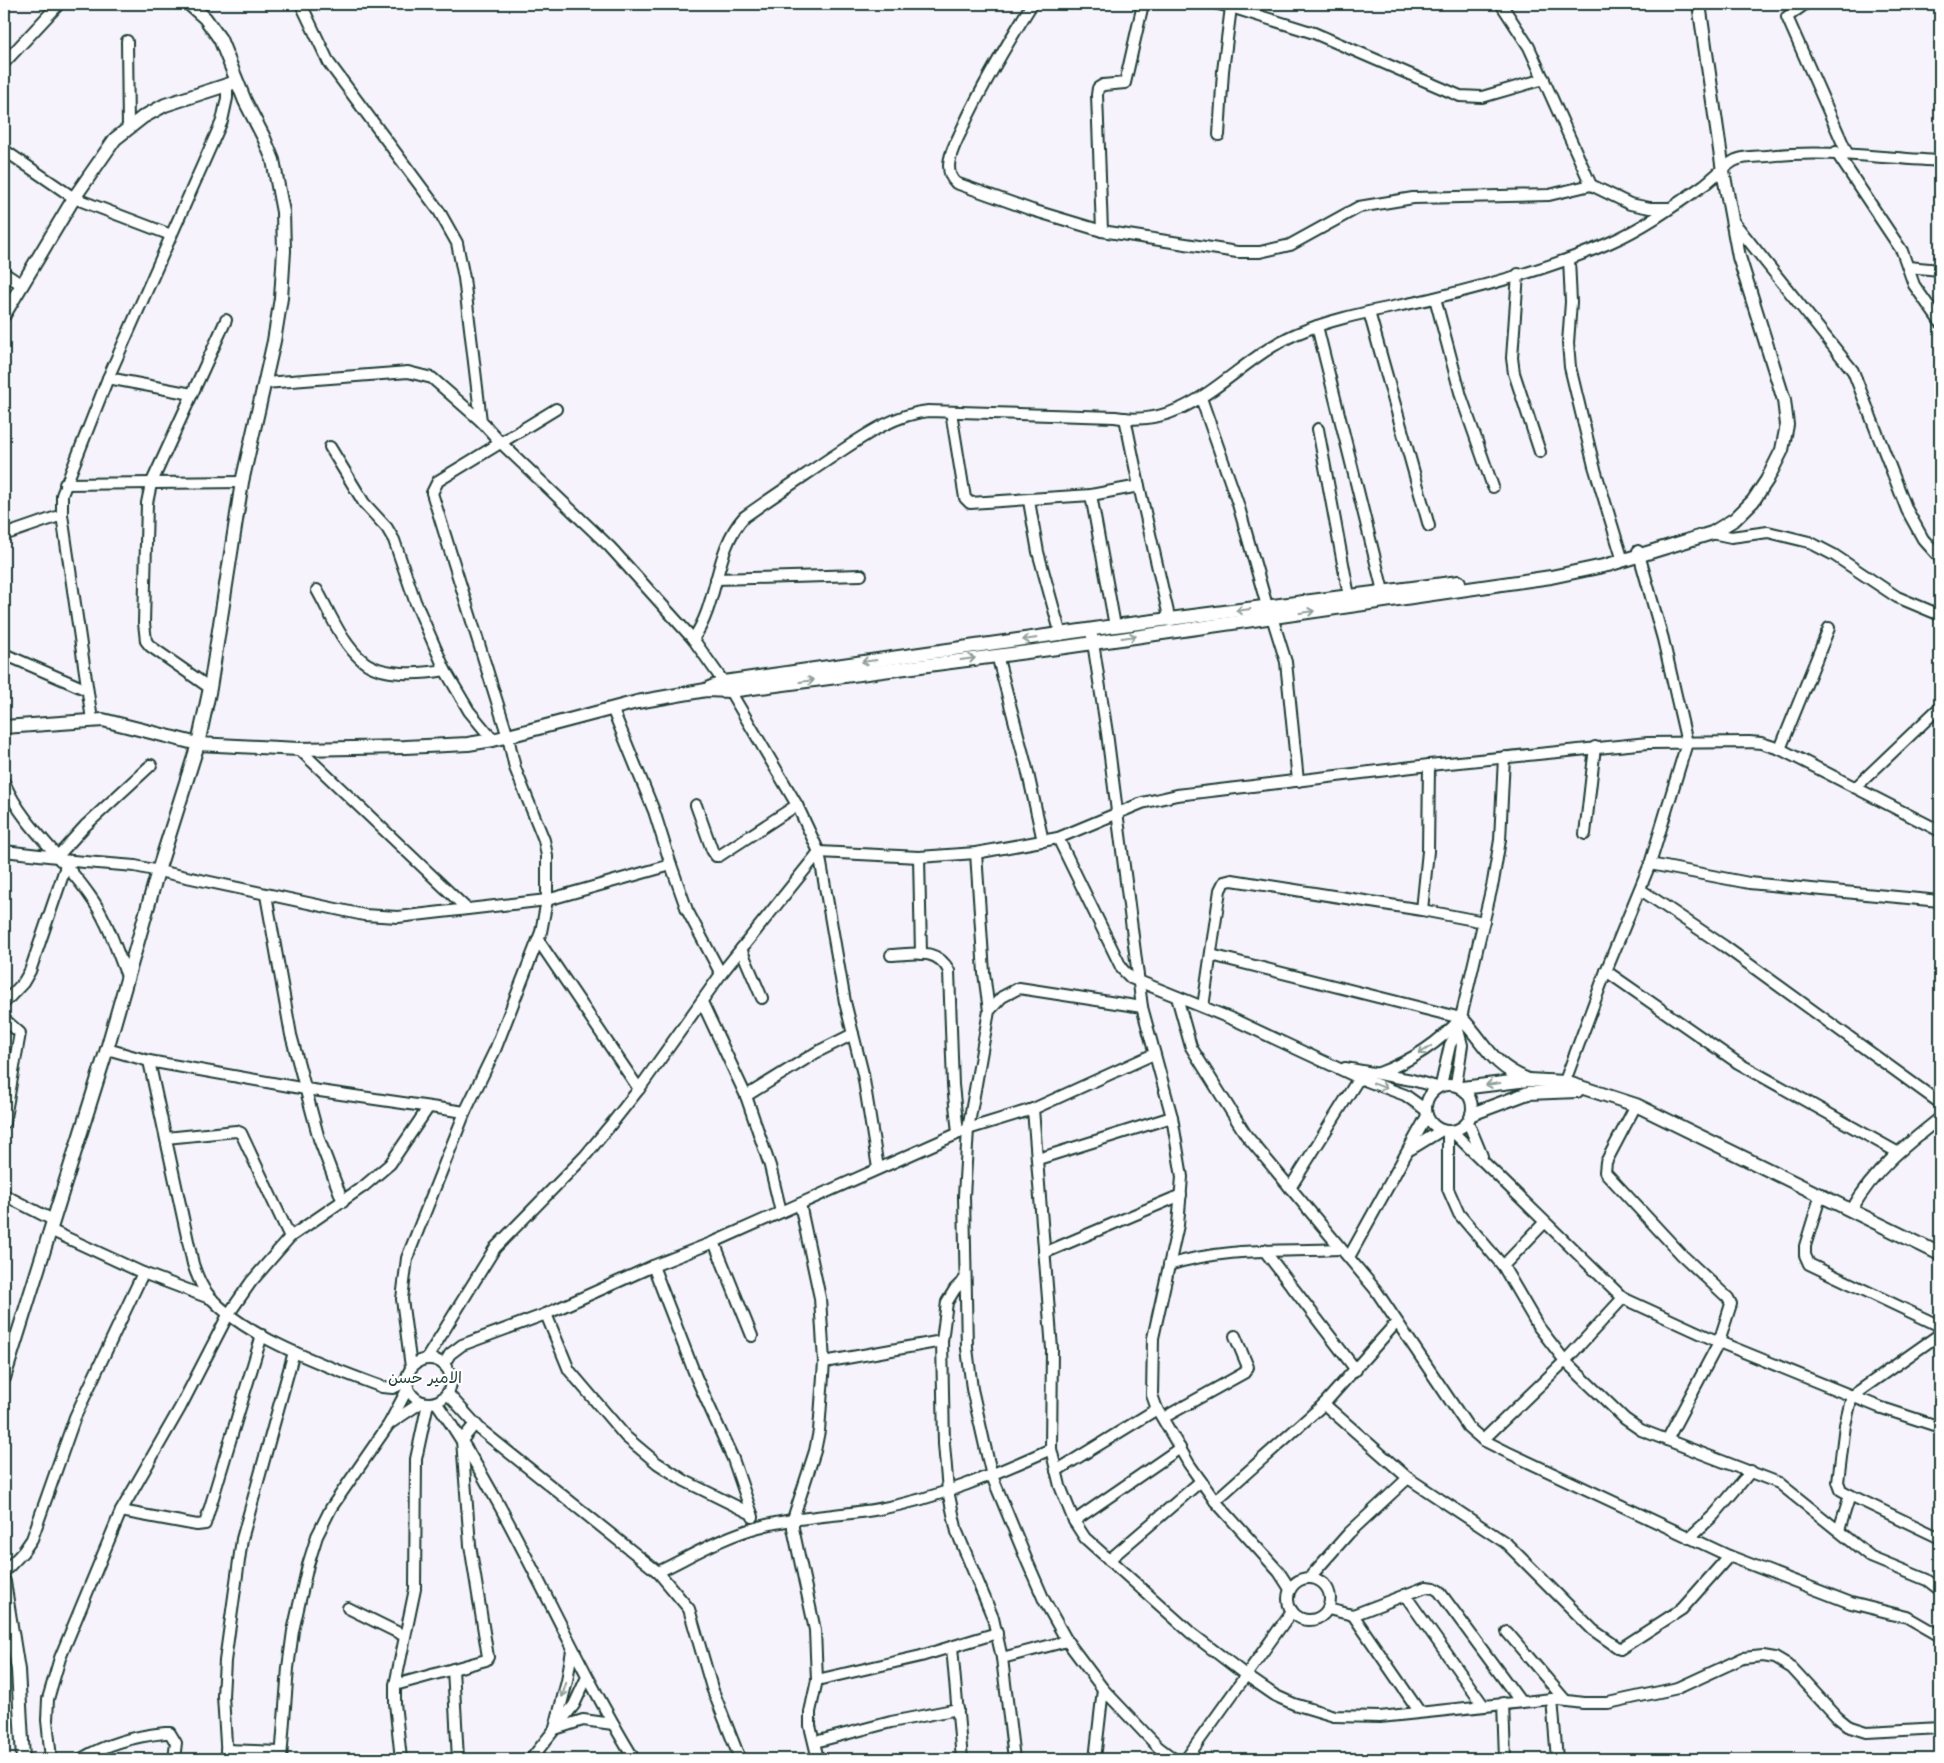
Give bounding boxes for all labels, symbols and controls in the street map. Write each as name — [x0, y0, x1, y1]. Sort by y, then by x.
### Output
one-way arrow — [1236, 605, 1252, 615]
one-way arrow — [1299, 607, 1315, 617]
one-way arrow — [1120, 632, 1136, 642]
one-way arrow — [1023, 634, 1039, 644]
one-way arrow — [959, 654, 975, 664]
one-way arrow — [862, 657, 878, 667]
one-way arrow — [798, 675, 814, 685]
one-way arrow — [1418, 1045, 1432, 1055]
one-way arrow — [1485, 1079, 1501, 1089]
one-way arrow — [1372, 1082, 1388, 1091]
district label: الامير حسن — [388, 1369, 462, 1387]
one-way arrow — [559, 1681, 569, 1697]

